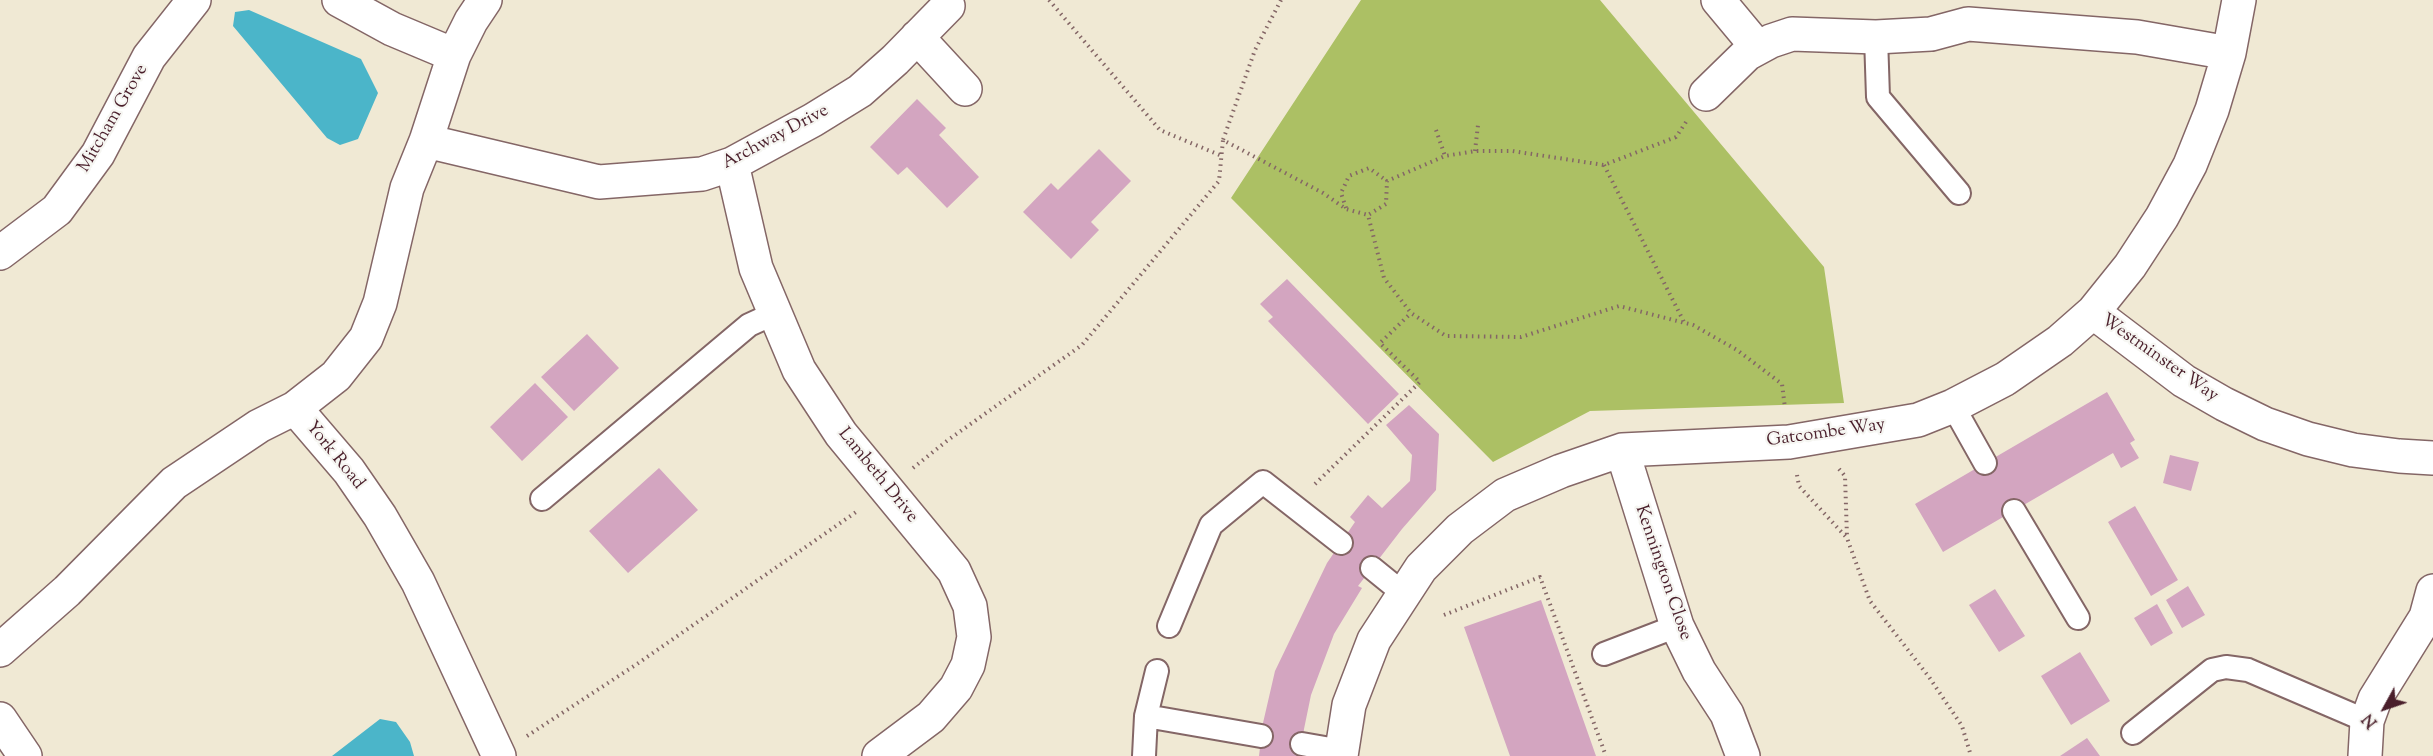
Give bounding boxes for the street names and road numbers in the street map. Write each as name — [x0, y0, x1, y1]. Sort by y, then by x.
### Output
street label: Mitcham Grove — [74, 61, 154, 177]
street label: Archway Drive — [719, 101, 833, 175]
street label: Westminster Way — [2096, 310, 2222, 408]
street label: Gatcombe Way — [1765, 415, 1887, 453]
street label: York Road — [300, 417, 368, 495]
street label: Lambeth Drive — [832, 424, 922, 528]
street label: Kennington Close — [1629, 503, 1695, 643]

